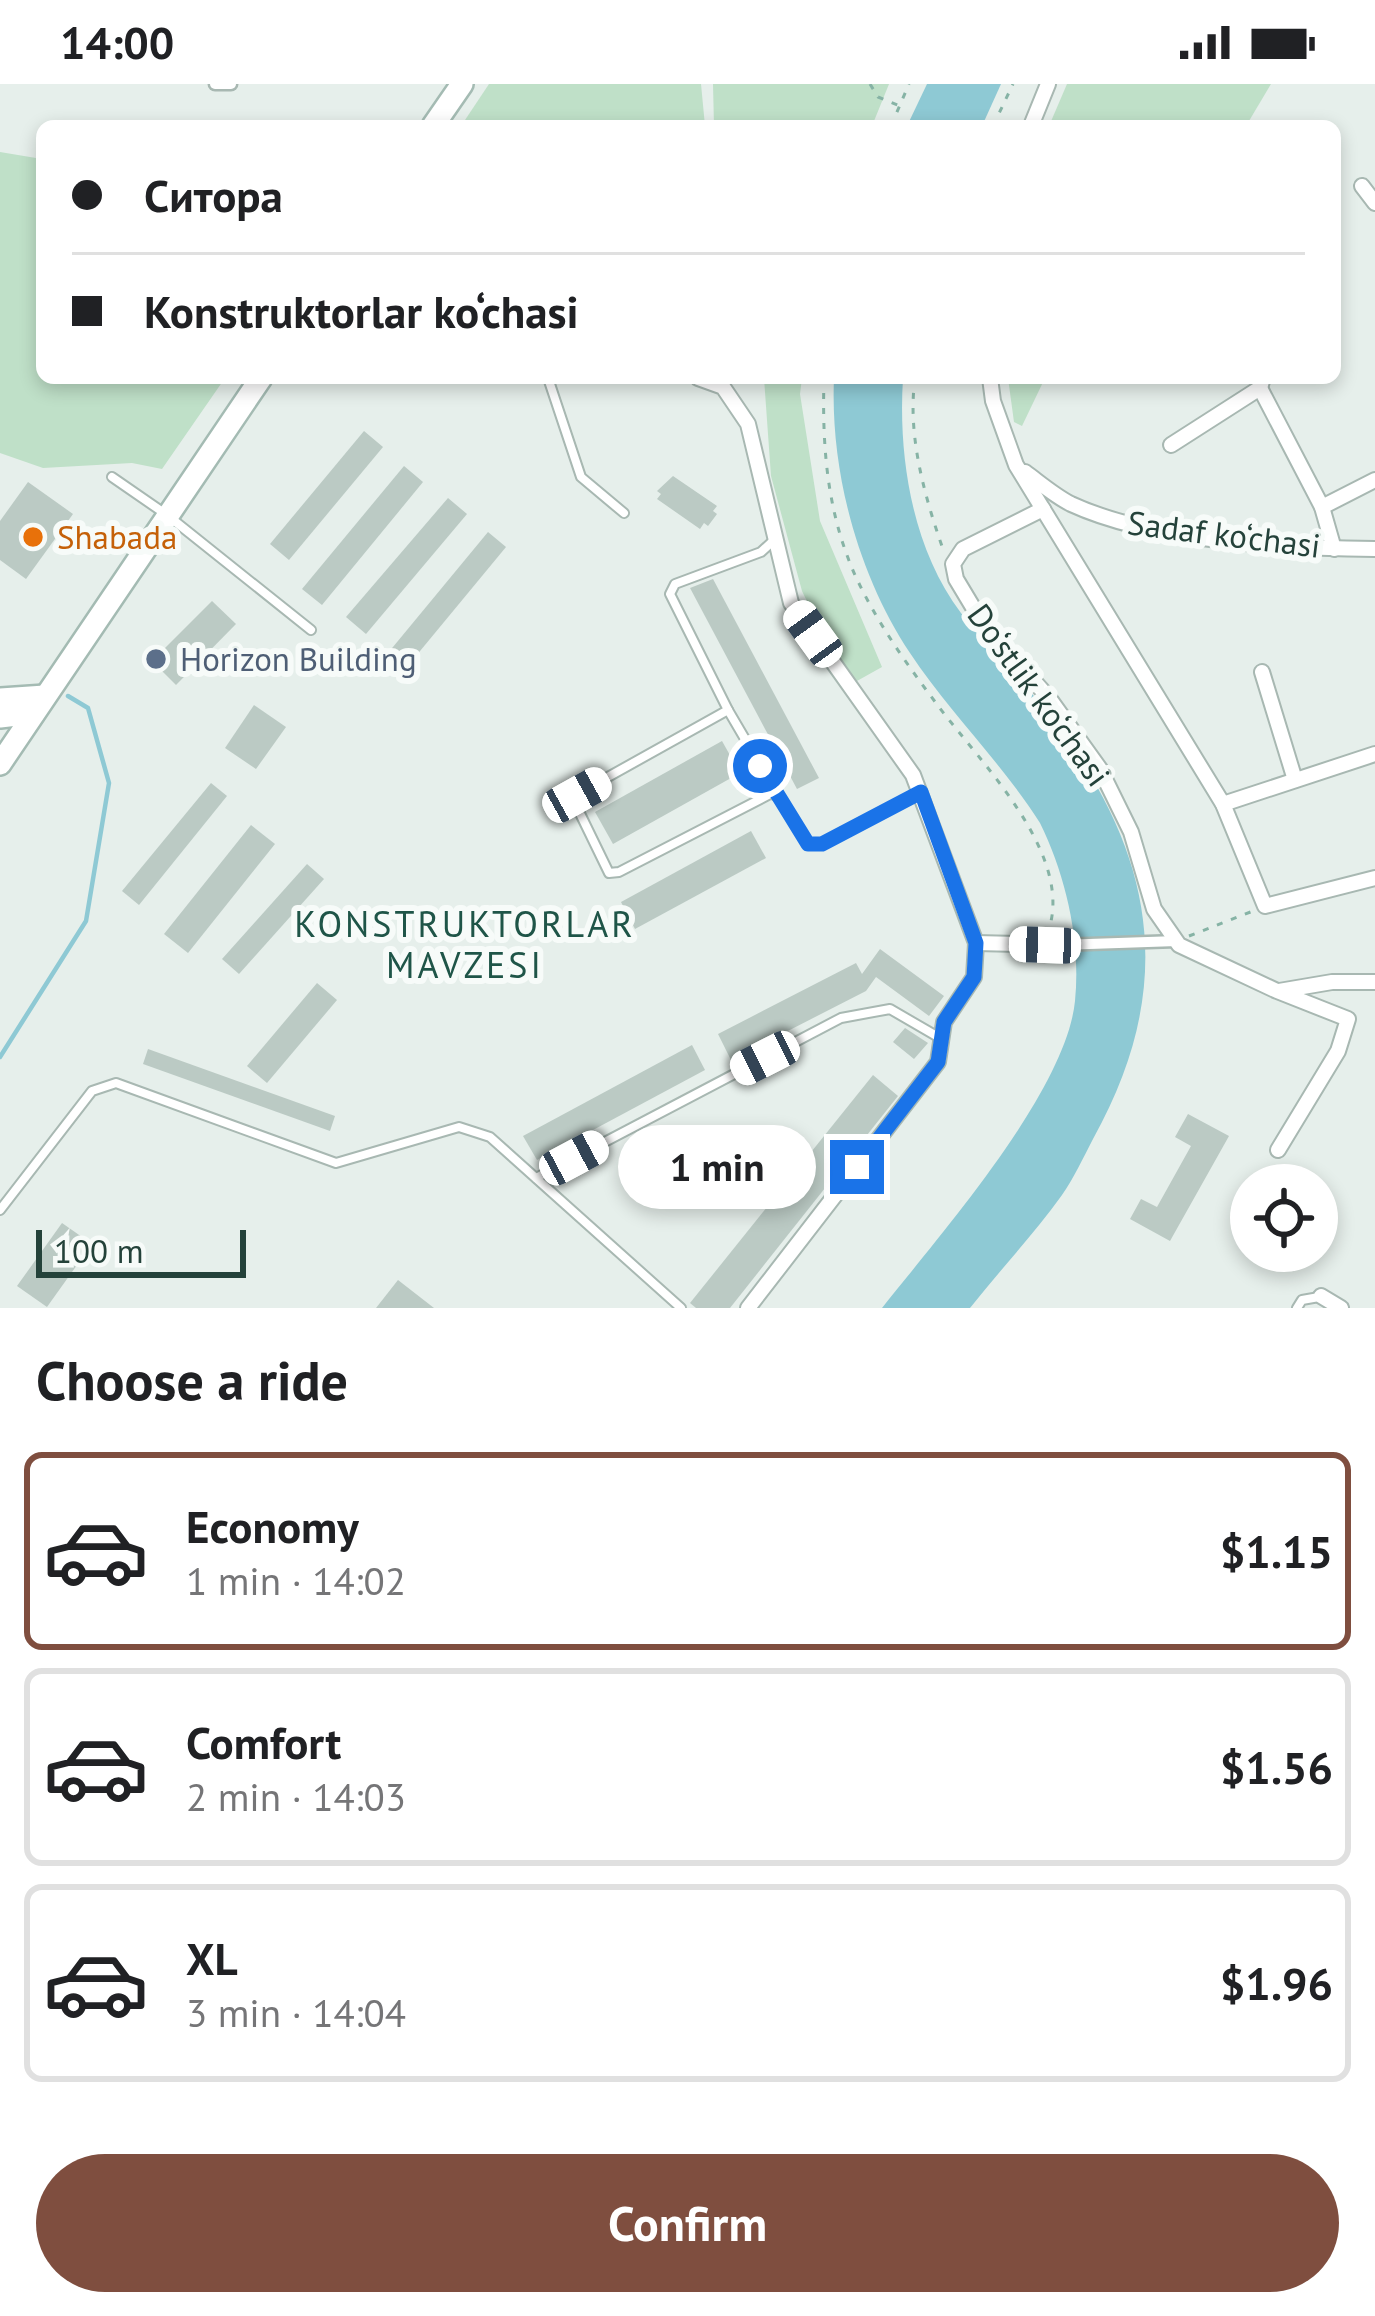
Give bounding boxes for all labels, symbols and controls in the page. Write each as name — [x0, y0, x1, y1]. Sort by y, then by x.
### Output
text: 14:00 — [60, 13, 174, 71]
text: Ситора — [144, 166, 283, 224]
text: Konstruktorlar ko‘chasi — [144, 282, 579, 340]
street label: Sadaf ko‘chasi — [1125, 500, 1323, 567]
place label: Shabada — [57, 515, 177, 558]
marker: Shabada — [20, 524, 46, 550]
car — [777, 594, 849, 674]
street label: Do‘stlik ko‘chasi — [959, 595, 1120, 795]
place label: Horizon Building — [180, 637, 417, 680]
marker: Horizon Building — [143, 646, 169, 672]
route start — [733, 739, 787, 793]
car — [537, 762, 617, 828]
district label: KONSTRUKTORLAR MAVZESI — [294, 900, 636, 988]
car — [1008, 926, 1082, 964]
car — [725, 1026, 805, 1090]
car — [534, 1125, 614, 1191]
callout: 1 min — [617, 1125, 815, 1209]
route end — [830, 1140, 884, 1194]
text: 1 min — [669, 1141, 765, 1192]
map controls — [1230, 1164, 1338, 1272]
button: locate — [1230, 1164, 1338, 1272]
scale bar — [36, 1224, 246, 1277]
text: 100 m — [54, 1229, 144, 1272]
text: Choose a ride — [36, 1345, 348, 1415]
icon: car — [42, 1497, 150, 1605]
text: Economy — [186, 1497, 359, 1555]
text: $1.15 — [1220, 1522, 1333, 1580]
text: 1 min · 14:02 — [186, 1555, 406, 1606]
icon: car — [42, 1713, 150, 1821]
text: Comfort — [186, 1713, 341, 1771]
text: $1.56 — [1220, 1738, 1333, 1796]
text: 2 min · 14:03 — [186, 1771, 406, 1822]
icon: car — [42, 1929, 150, 2037]
text: XL — [186, 1929, 238, 1987]
text: $1.96 — [1220, 1954, 1333, 2012]
text: 3 min · 14:04 — [186, 1987, 406, 2038]
button: Confirm — [36, 2154, 1339, 2292]

